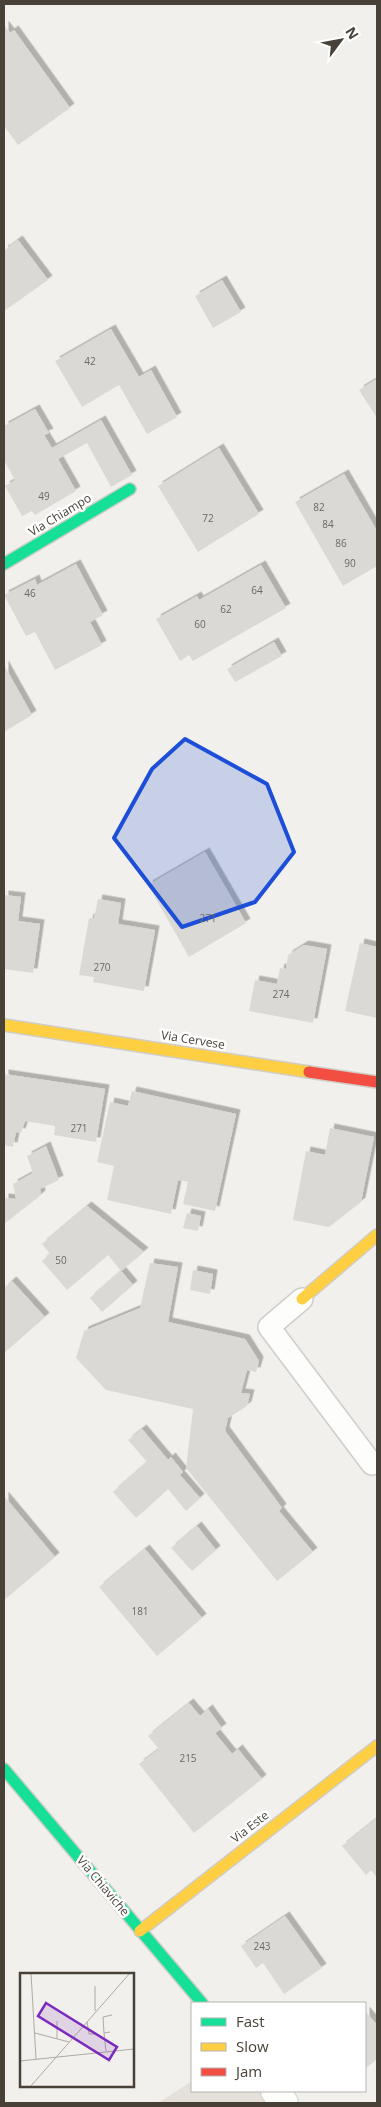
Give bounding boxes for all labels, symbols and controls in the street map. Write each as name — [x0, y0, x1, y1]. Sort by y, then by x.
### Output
north arrow — [316, 15, 366, 65]
text: N — [341, 23, 364, 43]
house number: 42 — [84, 354, 96, 368]
street label: Via Chiampo — [25, 489, 94, 540]
house number: 49 — [38, 489, 50, 503]
house number: 82 — [313, 500, 325, 514]
house number: 72 — [202, 511, 214, 525]
house number: 84 — [322, 517, 334, 531]
house number: 86 — [335, 536, 347, 550]
house number: 90 — [344, 556, 356, 570]
house number: 64 — [251, 583, 263, 597]
house number: 46 — [24, 586, 36, 600]
house number: 62 — [220, 602, 232, 616]
house number: 60 — [194, 617, 206, 631]
house number: 271 — [199, 911, 217, 925]
house number: 270 — [93, 960, 111, 974]
house number: 274 — [272, 987, 290, 1001]
street label: Via Cervese — [160, 1026, 226, 1053]
house number: 271 — [70, 1121, 88, 1135]
house number: 50 — [55, 1253, 67, 1267]
house number: 181 — [131, 1604, 149, 1618]
house number: 215 — [179, 1751, 197, 1765]
street label: Via Este — [227, 1806, 272, 1847]
street label: Via Chiaviche — [73, 1852, 134, 1919]
house number: 243 — [253, 1939, 271, 1953]
inset map — [20, 1973, 134, 2087]
legend — [191, 2002, 366, 2092]
text: Fast — [236, 2011, 265, 2031]
text: Slow — [236, 2036, 269, 2056]
text: Jam — [234, 2061, 262, 2081]

